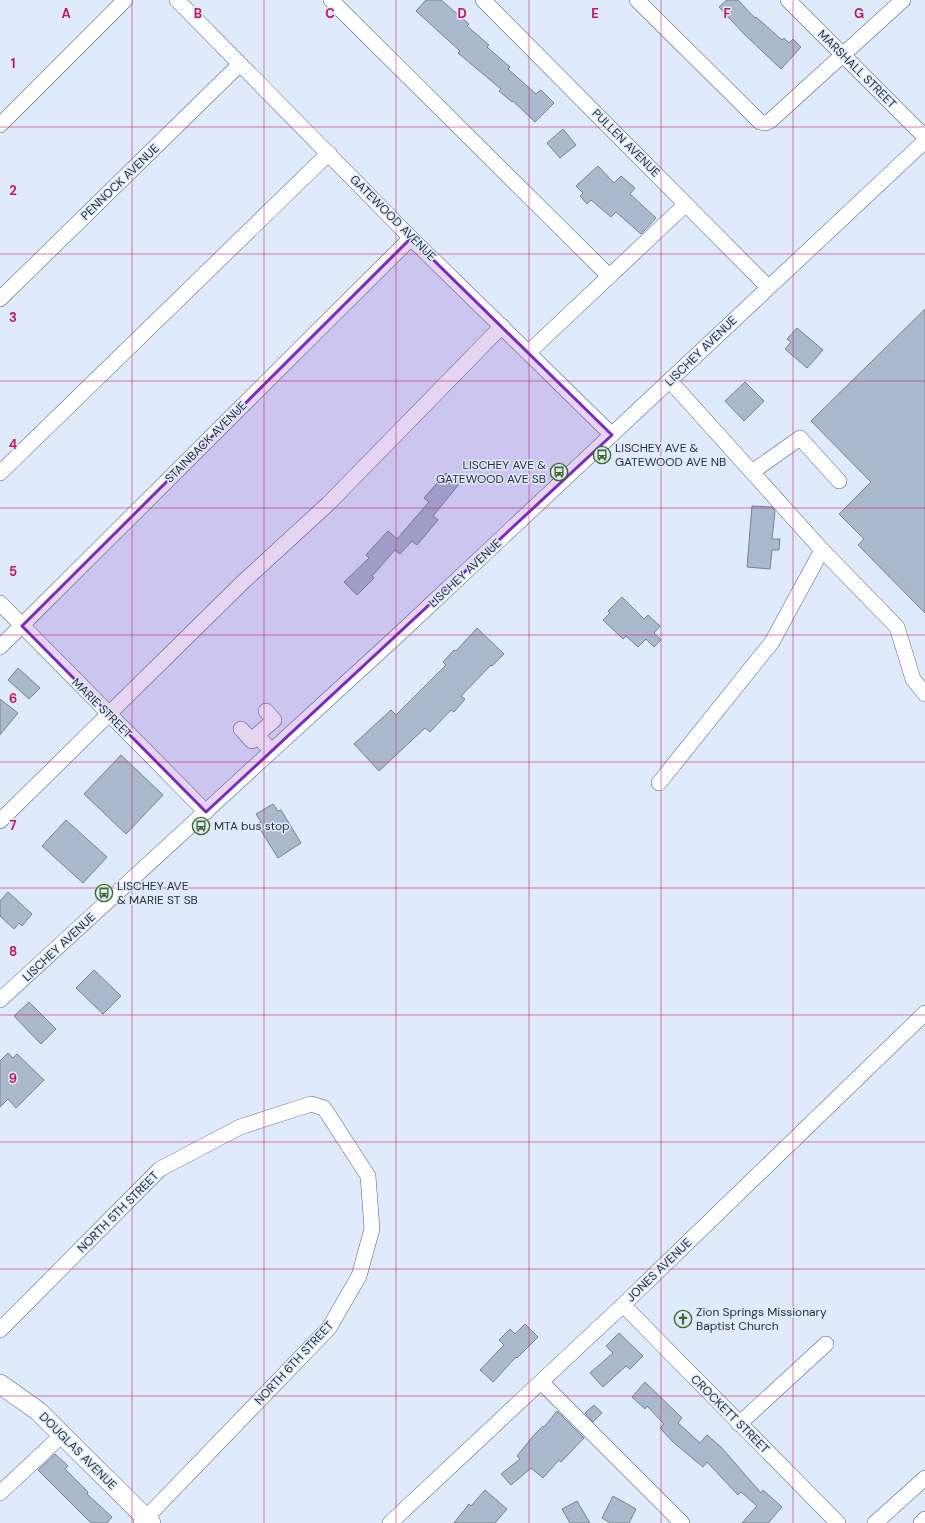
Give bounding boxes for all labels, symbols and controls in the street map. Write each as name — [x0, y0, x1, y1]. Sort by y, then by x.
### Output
text: A — [61, 5, 71, 22]
text: B — [194, 5, 202, 22]
text: C — [325, 5, 335, 22]
text: D — [457, 5, 467, 22]
text: E — [591, 5, 599, 22]
text: F — [723, 5, 731, 22]
text: G — [854, 5, 864, 22]
street label: MARSHALL STREET — [814, 26, 900, 112]
text: 1 — [11, 55, 15, 72]
street label: PULLEN AVENUE — [588, 105, 664, 181]
street label: PENNOCK AVENUE — [77, 140, 163, 224]
street label: GATEWOOD AVENUE — [347, 172, 440, 265]
text: 2 — [9, 182, 17, 199]
text: 3 — [9, 309, 17, 326]
street label: LISCHEY AVENUE — [662, 312, 741, 390]
street label: STAINBACK AVENUE — [162, 397, 251, 486]
text: 4 — [9, 436, 17, 453]
place label: LISCHEY AVE & GATEWOOD AVE NB — [615, 440, 726, 470]
bus stop icon: LISCHEY AVE & GATEWOOD AVE NB — [592, 445, 612, 465]
place label: LISCHEY AVE & GATEWOOD AVE SB — [436, 457, 546, 487]
bus stop icon: LISCHEY AVE & GATEWOOD AVE SB — [549, 462, 569, 482]
street label: LISCHEY AVENUE — [425, 535, 505, 611]
text: 5 — [9, 563, 17, 580]
street label: MARIE STREET — [68, 674, 136, 742]
text: 6 — [9, 690, 17, 707]
bus stop icon: MTA bus stop — [191, 816, 211, 836]
text: 7 — [10, 817, 17, 834]
place label: MTA bus stop — [214, 818, 290, 834]
place label: LISCHEY AVE & MARIE ST SB — [117, 878, 198, 908]
bus stop icon: LISCHEY AVE & MARIE ST SB — [94, 883, 114, 903]
street label: LISCHEY AVENUE — [19, 909, 99, 985]
text: 8 — [9, 943, 17, 960]
text: 9 — [9, 1070, 17, 1087]
street label: NORTH 5TH STREET — [74, 1168, 162, 1256]
street label: JONES AVENUE — [623, 1235, 695, 1305]
place label: Zion Springs Missionary Baptist Church — [696, 1304, 827, 1334]
church icon: Zion Springs Missionary Baptist Church — [673, 1309, 693, 1329]
street label: NORTH 6TH STREET — [251, 1318, 337, 1408]
street label: CROCKETT STREET — [687, 1371, 773, 1457]
street label: DOUGLAS AVENUE — [36, 1409, 120, 1493]

